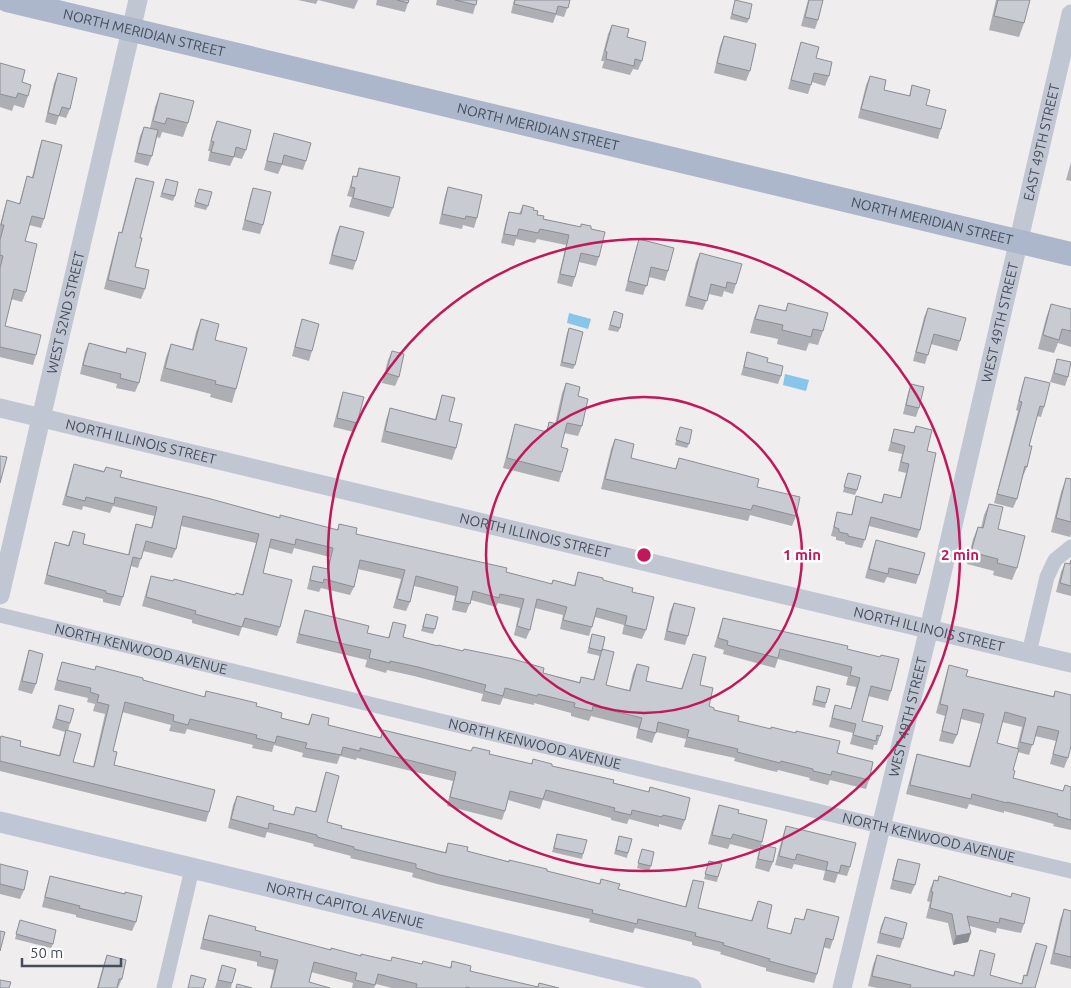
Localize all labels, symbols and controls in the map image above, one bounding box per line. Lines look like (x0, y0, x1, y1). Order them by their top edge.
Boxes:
street label: NORTH MERIDIAN STREET (62, 6, 227, 60)
street label: EAST 49TH STREET (1020, 82, 1063, 202)
street label: NORTH MERIDIAN STREET (456, 100, 621, 154)
street label: NORTH MERIDIAN STREET (849, 194, 1015, 248)
street label: WEST 52ND STREET (44, 249, 88, 375)
street label: WEST 49TH STREET (978, 260, 1021, 384)
street label: NORTH ILLINOIS STREET (64, 416, 218, 467)
street label: NORTH ILLINOIS STREET (458, 510, 612, 561)
centre of rings (635, 546, 653, 564)
text: 1 min (783, 546, 821, 563)
text: 2 min (941, 546, 979, 563)
street label: NORTH ILLINOIS STREET (852, 604, 1006, 655)
street label: NORTH KENWOOD AVENUE (53, 620, 229, 677)
street label: WEST 49TH STREET (885, 655, 930, 779)
street label: NORTH KENWOOD AVENUE (447, 715, 623, 772)
street label: NORTH KENWOOD AVENUE (841, 809, 1017, 866)
street label: NORTH CAPITOL AVENUE (265, 878, 426, 932)
scale bar (22, 936, 121, 968)
text: 50 m (30, 944, 63, 961)

